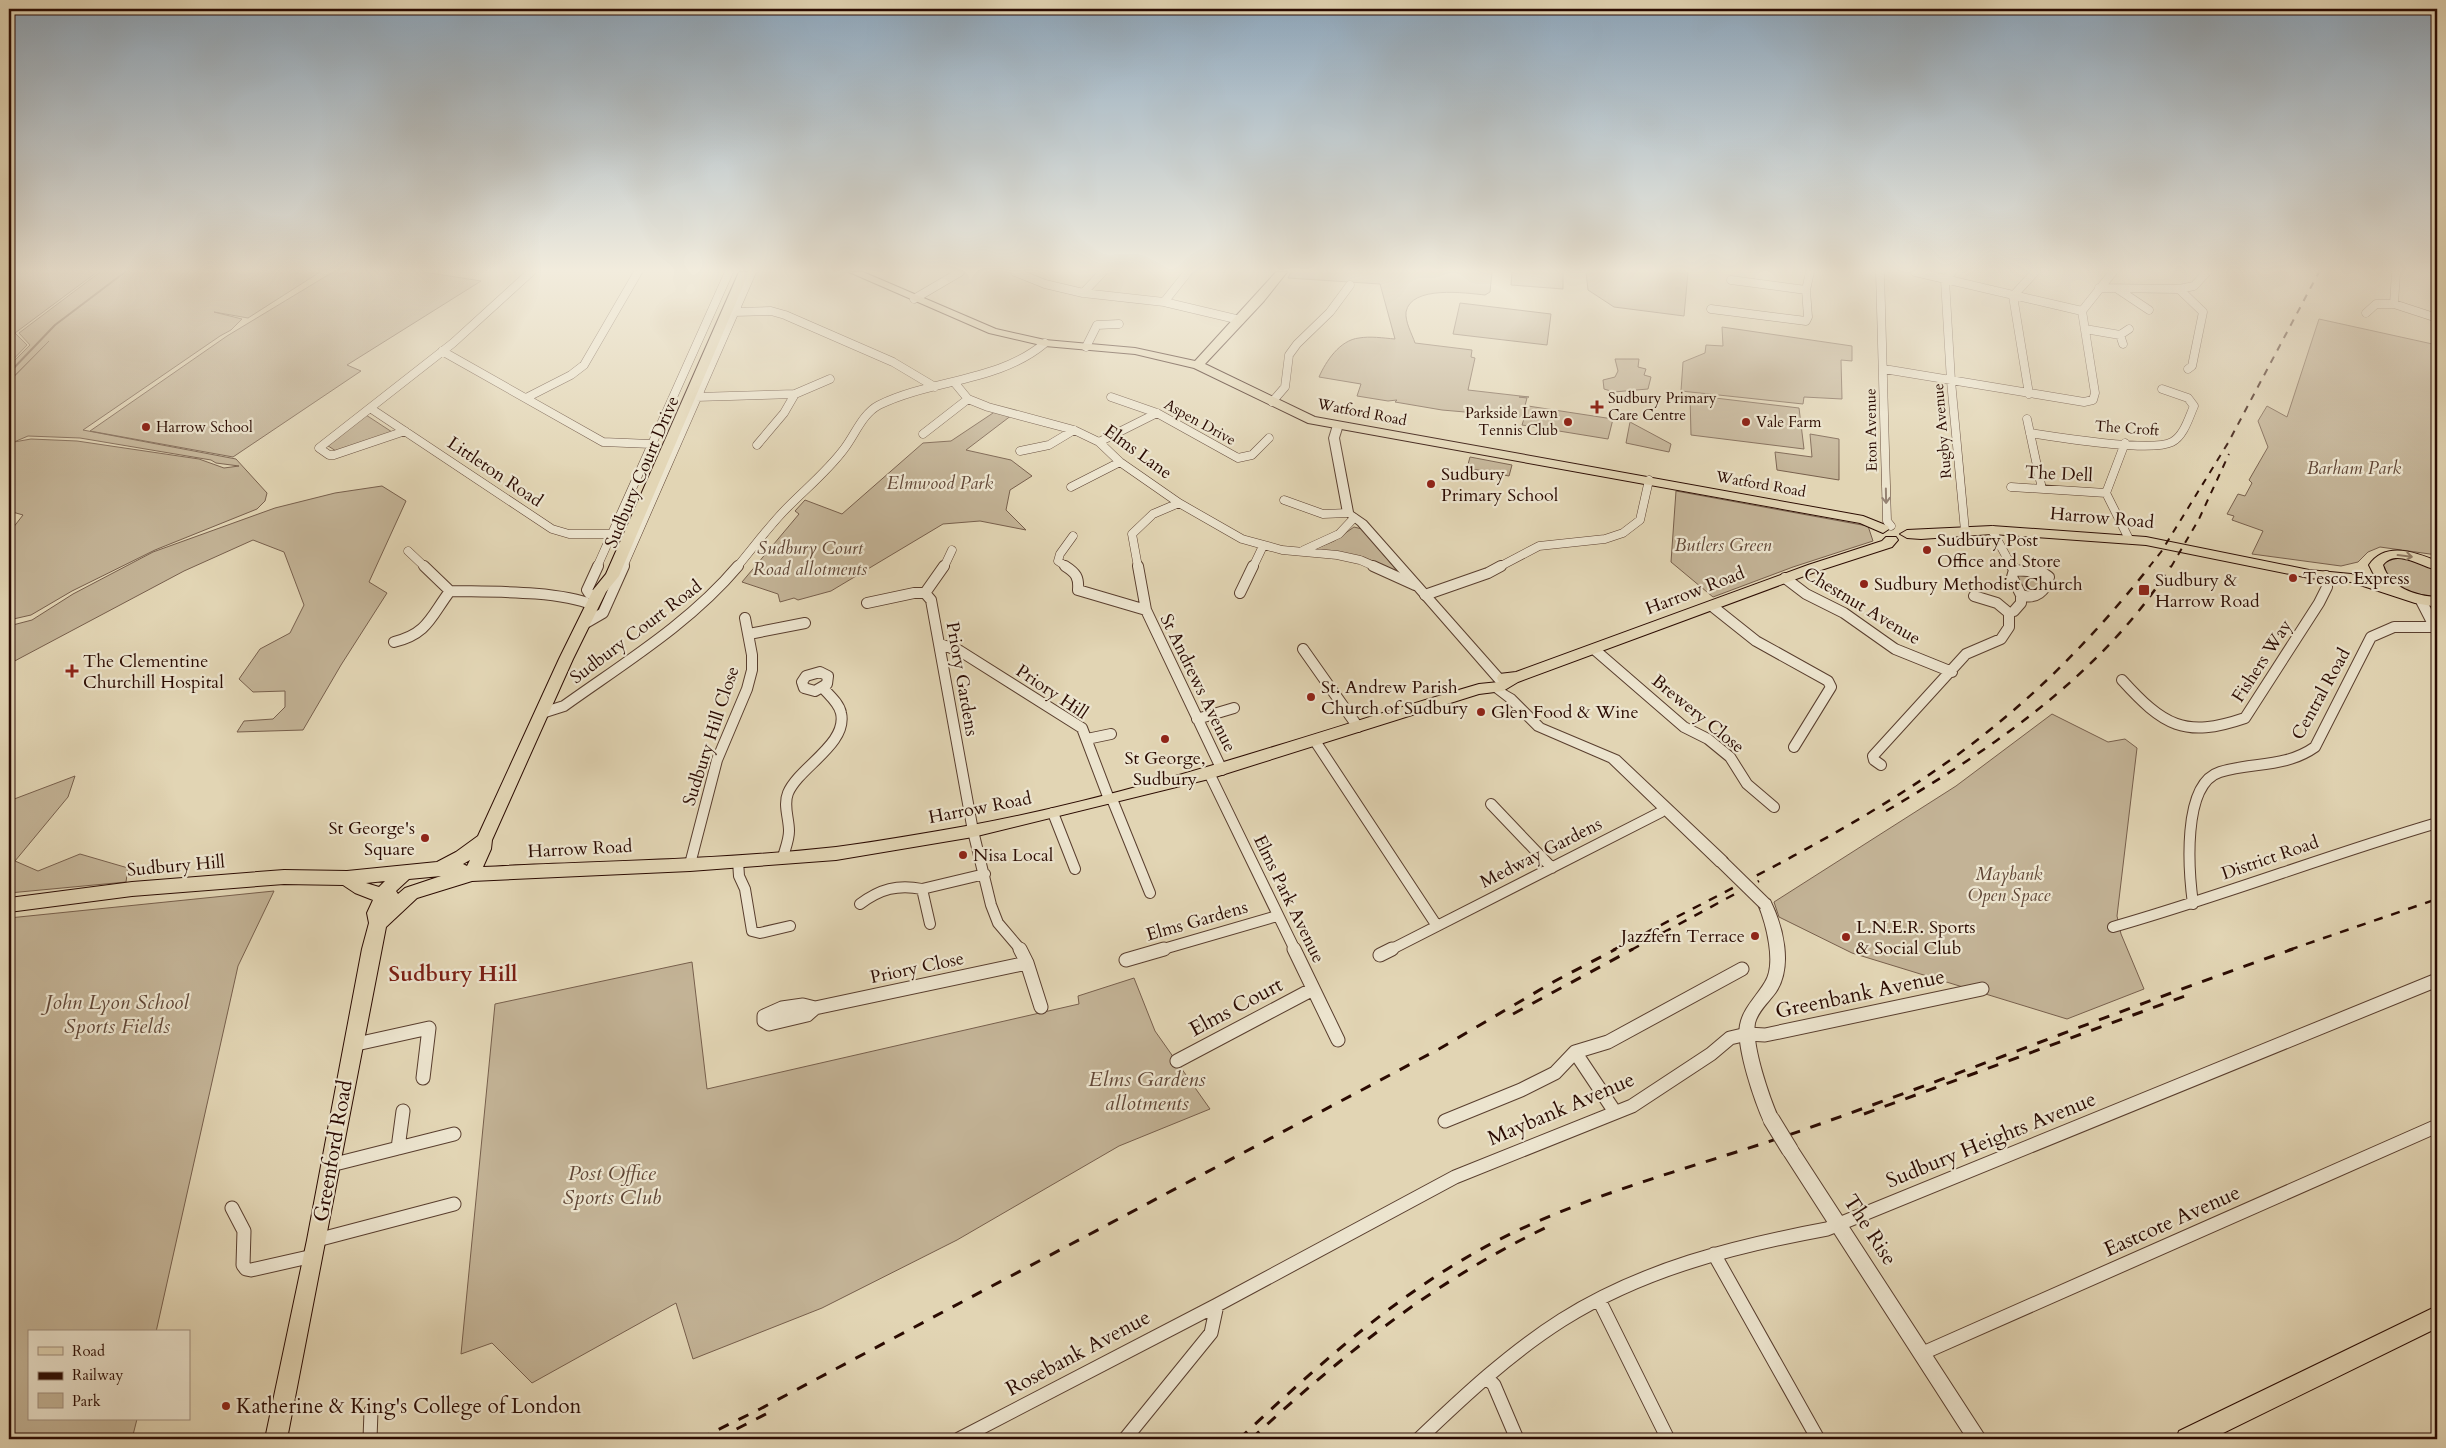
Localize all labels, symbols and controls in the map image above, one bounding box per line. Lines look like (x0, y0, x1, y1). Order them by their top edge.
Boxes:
street label: Rugby Avenue (1928, 382, 1956, 480)
place label: Sudbury Primary Care Centre (1608, 388, 1717, 425)
street label: Eton Avenue (1860, 388, 1882, 472)
street label: Sudbury Court Drive (599, 392, 685, 552)
street label: Watford Road (1314, 393, 1409, 430)
street label: Aspen Drive (1160, 394, 1240, 450)
marker: Sudbury Primary Care Centre (1590, 400, 1604, 414)
place label: Parkside Lawn Tennis Club (1465, 403, 1558, 440)
place label: Vale Farm (1756, 412, 1822, 432)
marker: Parkside Lawn Tennis Club (1562, 416, 1574, 428)
marker: Vale Farm (1740, 416, 1752, 428)
street label: The Croft (2094, 416, 2160, 440)
place label: Harrow School (156, 417, 253, 437)
street label: Elms Lane (1099, 419, 1177, 485)
marker: Harrow School (140, 421, 152, 433)
street label: Littleton Road (442, 431, 548, 513)
park label: Barham Park (2307, 456, 2401, 481)
street label: The Dell (2024, 460, 2094, 488)
place label: Sudbury Primary School (1441, 462, 1559, 508)
street label: Watford Road (1714, 466, 1808, 502)
park label: Elmwood Park (887, 471, 993, 496)
marker: Sudbury Primary School (1425, 478, 1437, 490)
one-way arrow (1881, 488, 1891, 504)
street label: Harrow Road (2049, 501, 2156, 535)
place label: Sudbury Post Office and Store (1937, 528, 2061, 574)
park label: Butlers Green (1674, 533, 1772, 558)
park label: Sudbury Court Road allotments (753, 536, 867, 582)
marker: Sudbury Post Office and Store (1921, 544, 1933, 556)
one-way arrow (2397, 551, 2413, 561)
street label: Harrow Road (1642, 560, 1749, 621)
street label: Chestnut Avenue (1799, 561, 1925, 651)
place label: Tesco Express (2303, 566, 2410, 591)
place label: Sudbury & Harrow Road (2155, 568, 2260, 614)
place label: Sudbury Methodist Church (1874, 572, 2083, 597)
marker: Tesco Express (2287, 572, 2299, 584)
street label: Sudbury Court Road (565, 574, 707, 690)
marker: Sudbury Methodist Church (1858, 578, 1870, 590)
marker: Sudbury & Harrow Road (2137, 583, 2151, 597)
street label: St Andrews Avenue (1154, 610, 1242, 756)
street label: Fishers Way (2226, 614, 2298, 707)
street label: Priory Gardens (940, 620, 984, 738)
street label: Central Road (2286, 643, 2357, 744)
place label: The Clementine Churchill Hospital (83, 649, 224, 695)
street label: Priory Hill (1011, 659, 1093, 726)
street label: Sudbury Hill Close (677, 663, 745, 809)
marker: The Clementine Churchill Hospital (65, 664, 79, 678)
street label: Brewery Close (1646, 669, 1750, 759)
place label: St. Andrew Parish Church of Sudbury (1321, 675, 1469, 721)
marker: St. Andrew Parish Church of Sudbury (1305, 691, 1317, 703)
place label: Glen Food & Wine (1491, 700, 1639, 725)
marker: Glen Food & Wine (1475, 706, 1487, 718)
marker: St George, Sudbury (1159, 733, 1171, 745)
place label: St George, Sudbury (1124, 746, 1206, 792)
street label: Harrow Road (926, 786, 1034, 830)
street label: Medway Gardens (1476, 811, 1606, 895)
place label: St George's Square (328, 816, 415, 862)
street label: District Road (2218, 830, 2322, 886)
street label: Elms Park Avenue (1247, 831, 1331, 967)
marker: St George's Square (419, 832, 431, 844)
street label: Harrow Road (527, 834, 633, 864)
place label: Nisa Local (973, 843, 1054, 868)
street label: Sudbury Hill (126, 849, 226, 883)
marker: Nisa Local (957, 849, 969, 861)
park label: Maybank Open Space (1968, 862, 2052, 908)
street label: Elms Gardens (1143, 895, 1251, 947)
place label: L.N.E.R. Sports & Social Club (1856, 915, 1976, 961)
place label: Jazzfern Terrace (1618, 924, 1745, 949)
marker: Jazzfern Terrace (1749, 930, 1761, 942)
marker: L.N.E.R. Sports & Social Club (1840, 931, 1852, 943)
street label: Priory Close (868, 946, 966, 990)
district label: Sudbury Hill (388, 959, 518, 989)
street label: Greenbank Avenue (1773, 962, 1947, 1026)
street label: Elms Court (1184, 970, 1288, 1044)
park label: John Lyon School Sports Fields (40, 988, 190, 1041)
park label: Elms Gardens allotments (1088, 1065, 1206, 1118)
street label: Maybank Avenue (1483, 1065, 1639, 1153)
street label: Greenford Road (306, 1078, 360, 1224)
street label: Sudbury Heights Avenue (1882, 1085, 2100, 1195)
park label: Post Office Sports Club (563, 1159, 661, 1212)
street label: Eastcote Avenue (2099, 1178, 2245, 1264)
street label: The Rise (1836, 1189, 1904, 1271)
street label: Rosebank Avenue (1001, 1303, 1155, 1403)
legend (28, 1330, 190, 1420)
text: Road (72, 1341, 105, 1361)
text: Railway (72, 1365, 123, 1385)
text: Park (72, 1391, 101, 1411)
place label: Katherine & King's College of London (236, 1392, 581, 1421)
marker: Katherine & King's College of London (220, 1400, 232, 1412)

